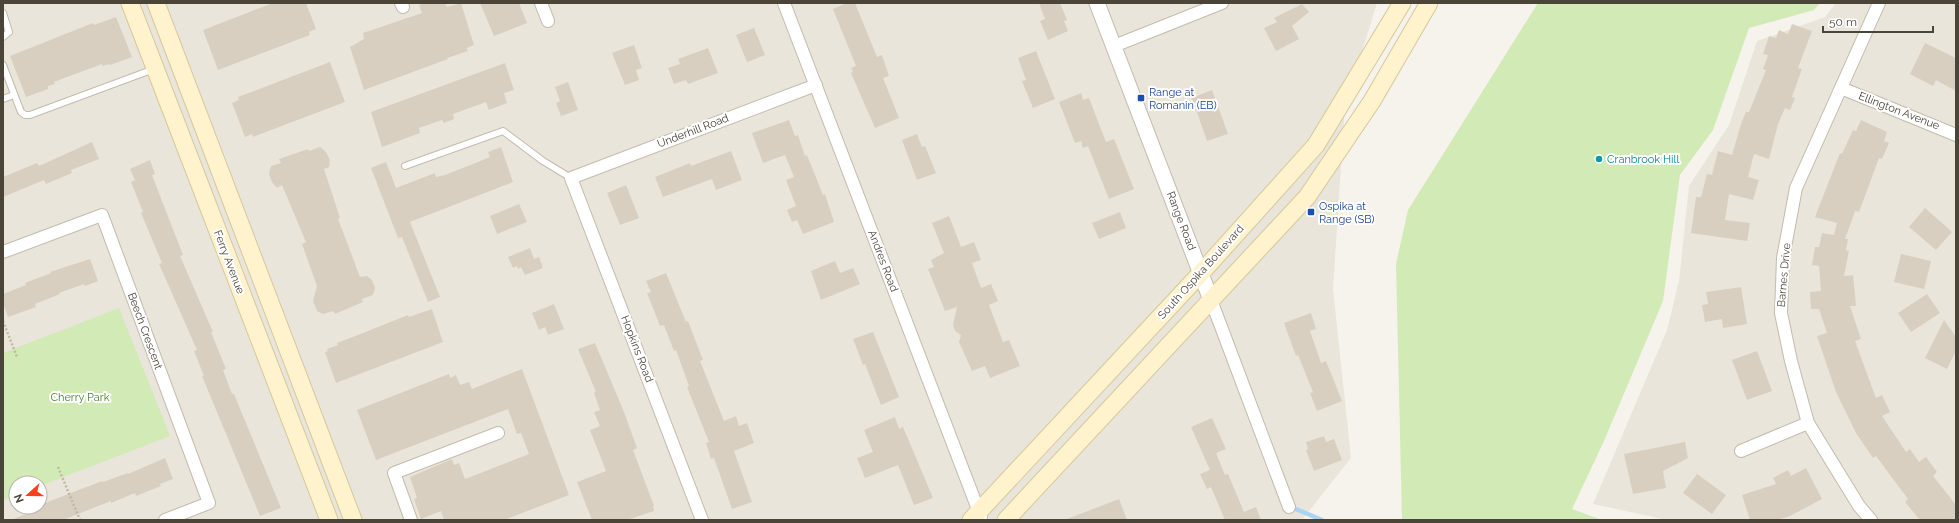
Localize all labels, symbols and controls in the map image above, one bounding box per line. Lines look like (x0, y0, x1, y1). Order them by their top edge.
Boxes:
scale bar (1823, 8, 1933, 34)
text: 50 m (1829, 15, 1857, 29)
place label: Range at Romanin (EB) (1149, 86, 1217, 112)
street label: Ellington Avenue (1857, 90, 1942, 133)
marker: Range at Romanin (EB) (1136, 93, 1146, 103)
street label: Underhill Road (655, 111, 731, 151)
place label: Cranbrook Hill (1607, 153, 1680, 166)
marker: Cranbrook Hill (1594, 154, 1604, 164)
street label: Range Road (1164, 190, 1198, 252)
place label: Ospika at Range (SB) (1319, 200, 1375, 226)
marker: Ospika at Range (SB) (1306, 207, 1316, 217)
street label: South Ospika Boulevard (1155, 222, 1247, 322)
street label: Ferry Avenue (211, 228, 247, 296)
street label: Andres Road (865, 228, 901, 294)
street label: Barnes Drive (1775, 242, 1793, 308)
street label: Beech Crescent (125, 291, 165, 372)
street label: Hopkins Road (618, 314, 656, 384)
park label: Cherry Park (50, 391, 110, 404)
north arrow (8, 475, 48, 515)
text: N (12, 492, 27, 505)

